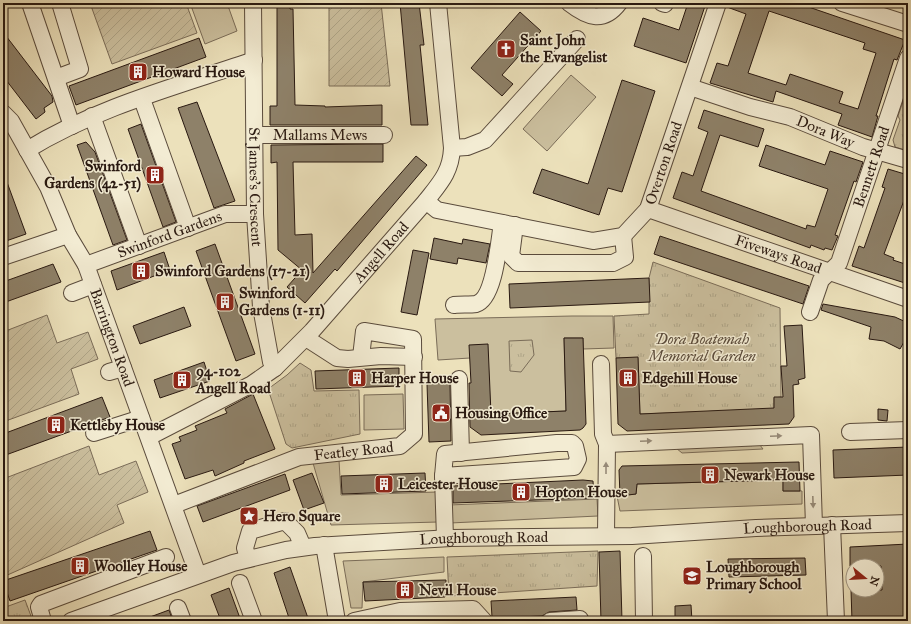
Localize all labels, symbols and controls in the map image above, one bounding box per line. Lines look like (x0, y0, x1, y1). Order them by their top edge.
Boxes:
place label: Saint John the Evangelist (519, 31, 608, 67)
church icon: Saint John the Evangelist (495, 38, 517, 60)
building icon: Howard House (127, 61, 149, 83)
place label: Howard House (152, 63, 246, 81)
street label: Dora Way (794, 112, 858, 152)
street label: Overton Road (641, 119, 686, 207)
street label: Bennett Road (849, 124, 894, 210)
street label: Mallams Mews (273, 126, 367, 144)
street label: St James's Crescent (244, 127, 266, 248)
place label: Swinford Gardens (42-51) (44, 157, 141, 193)
building icon: Swinford Gardens (42-51) (144, 164, 166, 186)
street label: Swinford Gardens (115, 207, 224, 262)
street label: Angell Road (349, 218, 413, 287)
street label: Fiveways Road (733, 231, 825, 278)
building icon: Swinford Gardens (17-21) (130, 260, 152, 282)
place label: Swinford Gardens (17-21) (155, 262, 310, 281)
place label: Swinford Gardens (1-11) (239, 284, 325, 320)
street label: Barrington Road (86, 286, 138, 389)
building icon: Swinford Gardens (1-11) (214, 291, 236, 313)
park label: Dora Boatemah Memorial Garden (646, 330, 756, 365)
place label: 94-102 Angell Road (195, 362, 271, 398)
building icon: Harper House (346, 367, 368, 389)
building icon: Edgehill House (617, 367, 639, 389)
building icon: 94-102 Angell Road (171, 369, 193, 391)
place label: Harper House (371, 369, 459, 388)
place label: Edgehill House (642, 369, 738, 388)
public building icon: Housing Office (430, 402, 452, 424)
place label: Housing Office (455, 404, 548, 423)
building icon: Kettleby House (45, 414, 67, 436)
place label: Kettleby House (70, 416, 166, 435)
one-way arrow (770, 433, 782, 440)
street label: Featley Road (313, 438, 395, 464)
one-way arrow (640, 438, 652, 445)
one-way arrow (603, 461, 609, 474)
building icon: Newark House (699, 464, 721, 486)
place label: Newark House (724, 466, 815, 484)
building icon: Leicester House (373, 473, 395, 495)
place label: Leicester House (398, 475, 499, 493)
building icon: Hopton House (510, 481, 532, 503)
place label: Hopton House (535, 483, 628, 502)
one-way arrow (810, 496, 816, 509)
place icon: Hero Square (238, 505, 260, 527)
place label: Hero Square (263, 507, 341, 526)
street label: Loughborough Road (743, 515, 873, 538)
street label: Loughborough Road (419, 528, 549, 549)
building icon: Woolley House (69, 555, 91, 577)
place label: Woolley House (94, 557, 188, 576)
place label: Loughborough Primary School (706, 558, 803, 594)
north arrow (845, 558, 885, 598)
school or university icon: Loughborough Primary School (681, 565, 703, 587)
text: N (866, 574, 882, 588)
building icon: Nevil House (394, 579, 416, 601)
place label: Nevil House (419, 581, 497, 599)

